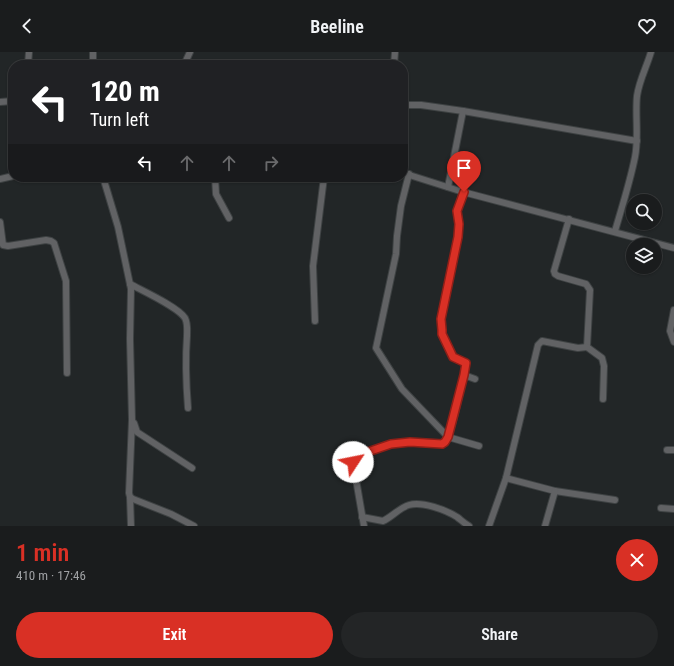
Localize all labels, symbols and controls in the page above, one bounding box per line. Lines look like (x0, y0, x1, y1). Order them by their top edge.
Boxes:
icon: back (16, 15, 38, 37)
icon: heart (636, 15, 658, 37)
text: Beeline (310, 16, 364, 37)
text: 120 m (90, 75, 160, 108)
icon: left (24, 76, 76, 128)
text: Turn left (90, 109, 149, 130)
pin (447, 151, 481, 192)
icon: left (134, 152, 156, 174)
icon: ahead (176, 152, 198, 174)
icon: ahead (218, 152, 240, 174)
icon: right (260, 152, 282, 174)
icon: arrive (453, 157, 475, 179)
map controls (626, 194, 662, 274)
button: search (626, 194, 662, 230)
button: layers (626, 238, 662, 274)
position arrow (332, 441, 374, 483)
text: 1 min (16, 539, 69, 567)
button: close (616, 539, 658, 581)
text: 410 m · 17:46 (16, 568, 86, 583)
button: Exit (16, 612, 333, 658)
button: Share (341, 612, 658, 658)

